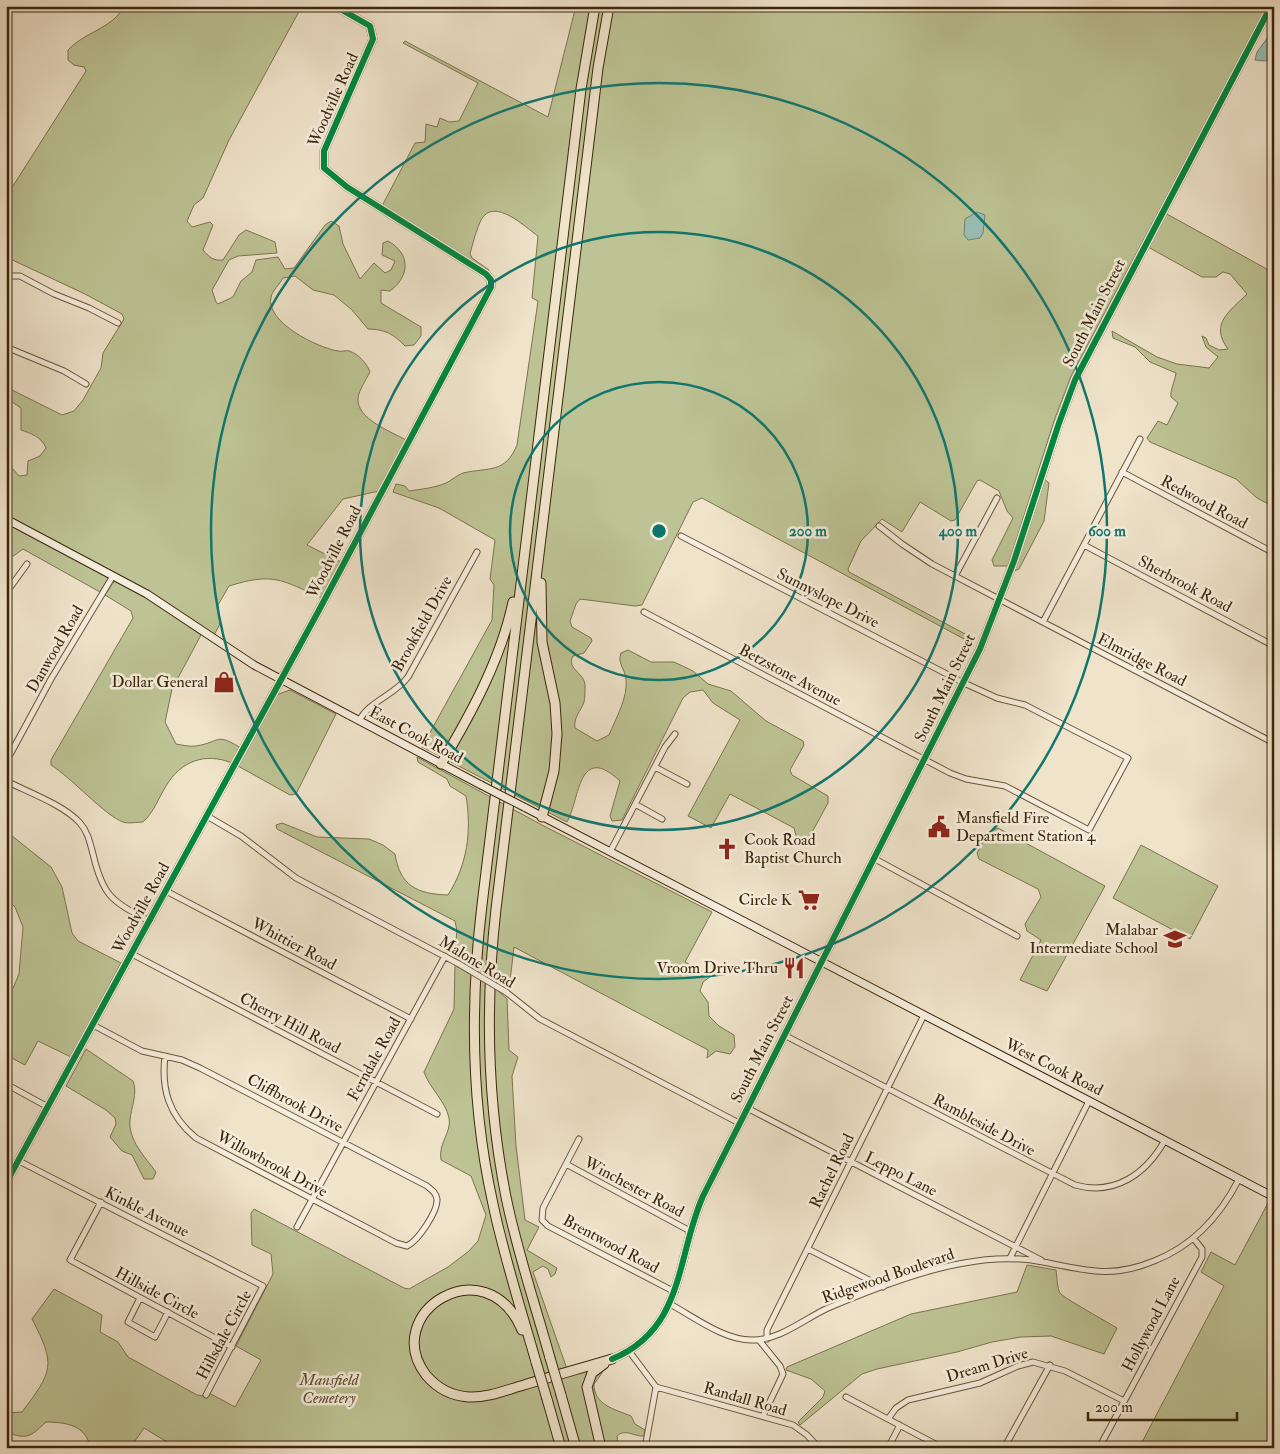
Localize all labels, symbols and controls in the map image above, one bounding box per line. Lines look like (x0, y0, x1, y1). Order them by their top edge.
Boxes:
street label: Woodville Road (303, 50, 363, 151)
street label: South Main Street (1058, 256, 1130, 370)
street label: Redwood Road (1157, 471, 1251, 533)
street label: Woodville Road (302, 502, 366, 602)
centre of rings (650, 522, 668, 540)
text: 200 m (789, 522, 827, 541)
text: 400 m (938, 522, 977, 541)
text: 600 m (1088, 522, 1126, 541)
street label: Sherbrook Road (1135, 551, 1235, 617)
street label: Sunnyslope Drive (773, 564, 883, 633)
street label: Brookfield Drive (387, 572, 457, 676)
street label: Danwood Road (22, 602, 88, 696)
street label: Elmridge Road (1094, 629, 1190, 691)
street label: South Main Street (910, 631, 980, 745)
street label: Betzstone Avenue (735, 640, 845, 711)
shop icon: Dollar General (211, 669, 237, 695)
place label: Dollar General (112, 672, 208, 692)
street label: East Cook Road (366, 702, 467, 768)
place label: Mansfield Fire Department Station 4 (956, 808, 1097, 847)
public building icon: Mansfield Fire Department Station 4 (926, 814, 952, 840)
place label: Cook Road Baptist Church (744, 830, 842, 869)
church icon: Cook Road Baptist Church (714, 836, 740, 862)
street label: Woodville Road (107, 859, 174, 958)
supermarket icon: Circle K (796, 887, 822, 913)
place label: Circle K (739, 890, 793, 910)
street label: Whittier Road (247, 913, 340, 975)
place label: Malabar Intermediate School (1029, 920, 1158, 958)
school or university icon: Malabar Intermediate School (1162, 926, 1188, 952)
street label: Malone Road (435, 931, 519, 993)
restaurant icon: Vroom Drive Thru (781, 955, 807, 981)
place label: Vroom Drive Thru (656, 958, 778, 978)
street label: Cherry Hill Road (236, 988, 344, 1058)
street label: South Main Street (726, 992, 798, 1106)
street label: Ferndale Road (343, 1014, 405, 1104)
street label: West Cook Road (1001, 1033, 1106, 1100)
street label: Cliffbrook Drive (244, 1069, 347, 1137)
street label: Rambleside Drive (929, 1090, 1039, 1161)
street label: Willowbrook Drive (212, 1126, 331, 1202)
street label: Rachel Road (805, 1130, 859, 1212)
street label: Leppo Lane (861, 1147, 941, 1202)
street label: Winchester Road (580, 1152, 688, 1222)
street label: Kinkle Avenue (102, 1182, 193, 1242)
street label: Brentwood Road (559, 1210, 663, 1278)
street label: Ridgewood Boulevard (819, 1244, 957, 1308)
street label: Hillside Circle (112, 1263, 203, 1324)
street label: Hollywood Lane (1117, 1273, 1185, 1375)
street label: Hillsdale Circle (192, 1287, 256, 1383)
street label: Dream Drive (944, 1343, 1031, 1387)
park label: Mansfield Cemetery (299, 1370, 360, 1408)
street label: Randall Road (701, 1378, 789, 1420)
scale bar (1088, 1389, 1236, 1421)
text: 200 m (1095, 1398, 1133, 1417)

